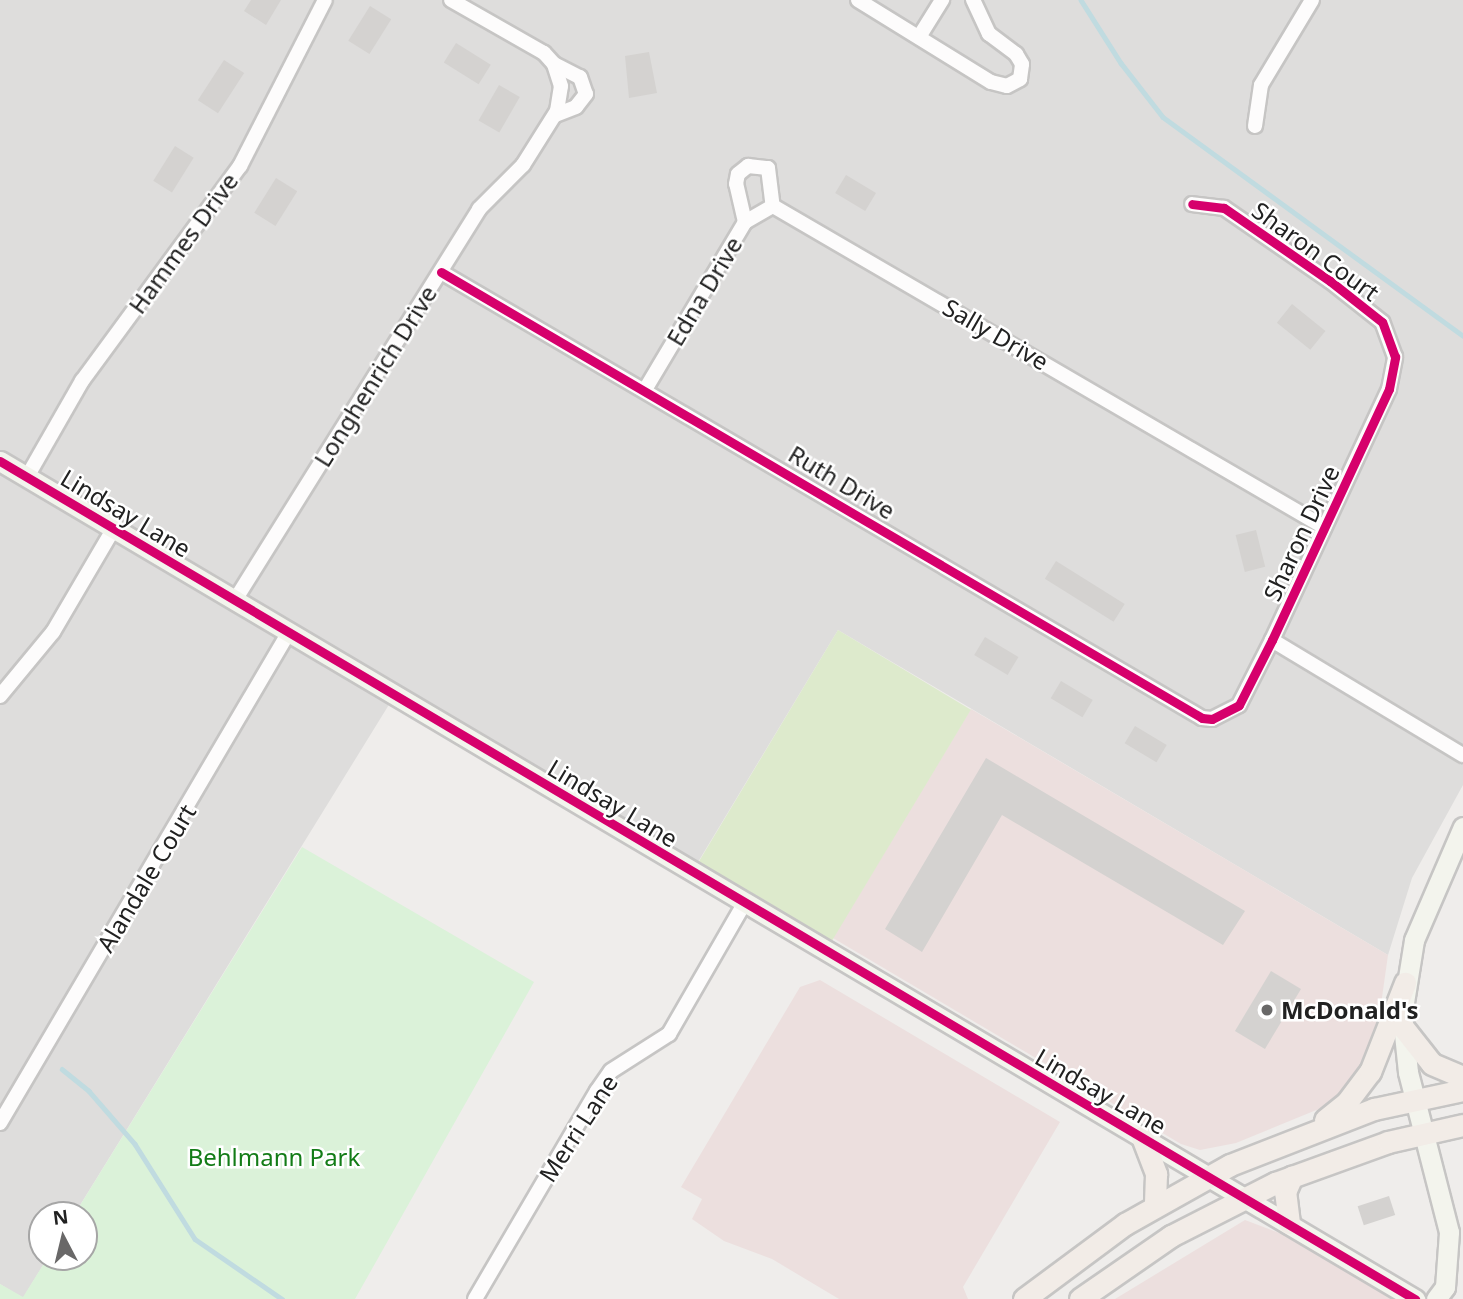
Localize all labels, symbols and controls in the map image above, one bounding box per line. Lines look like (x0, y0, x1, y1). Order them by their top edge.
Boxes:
street label: Hammes Drive (122, 167, 244, 319)
street label: Sharon Court (1247, 195, 1385, 307)
street label: Edna Drive (660, 231, 748, 351)
street label: Longhenrich Drive (308, 280, 442, 472)
street label: Sally Drive (938, 292, 1054, 376)
street label: Ruth Drive (784, 439, 900, 525)
street label: Sharon Drive (1257, 461, 1345, 605)
street label: Lindsay Lane (56, 463, 196, 563)
street label: Lindsay Lane (543, 753, 683, 853)
street label: Alandale Court (91, 799, 201, 957)
place label: McDonald's (1281, 996, 1419, 1024)
marker: McDonald's (1259, 1002, 1275, 1018)
street label: Lindsay Lane (1030, 1042, 1172, 1140)
street label: Merri Lane (533, 1069, 623, 1187)
park label: Behlmann Park (188, 1143, 360, 1171)
north arrow (28, 1201, 98, 1271)
text: N (51, 1203, 70, 1231)

